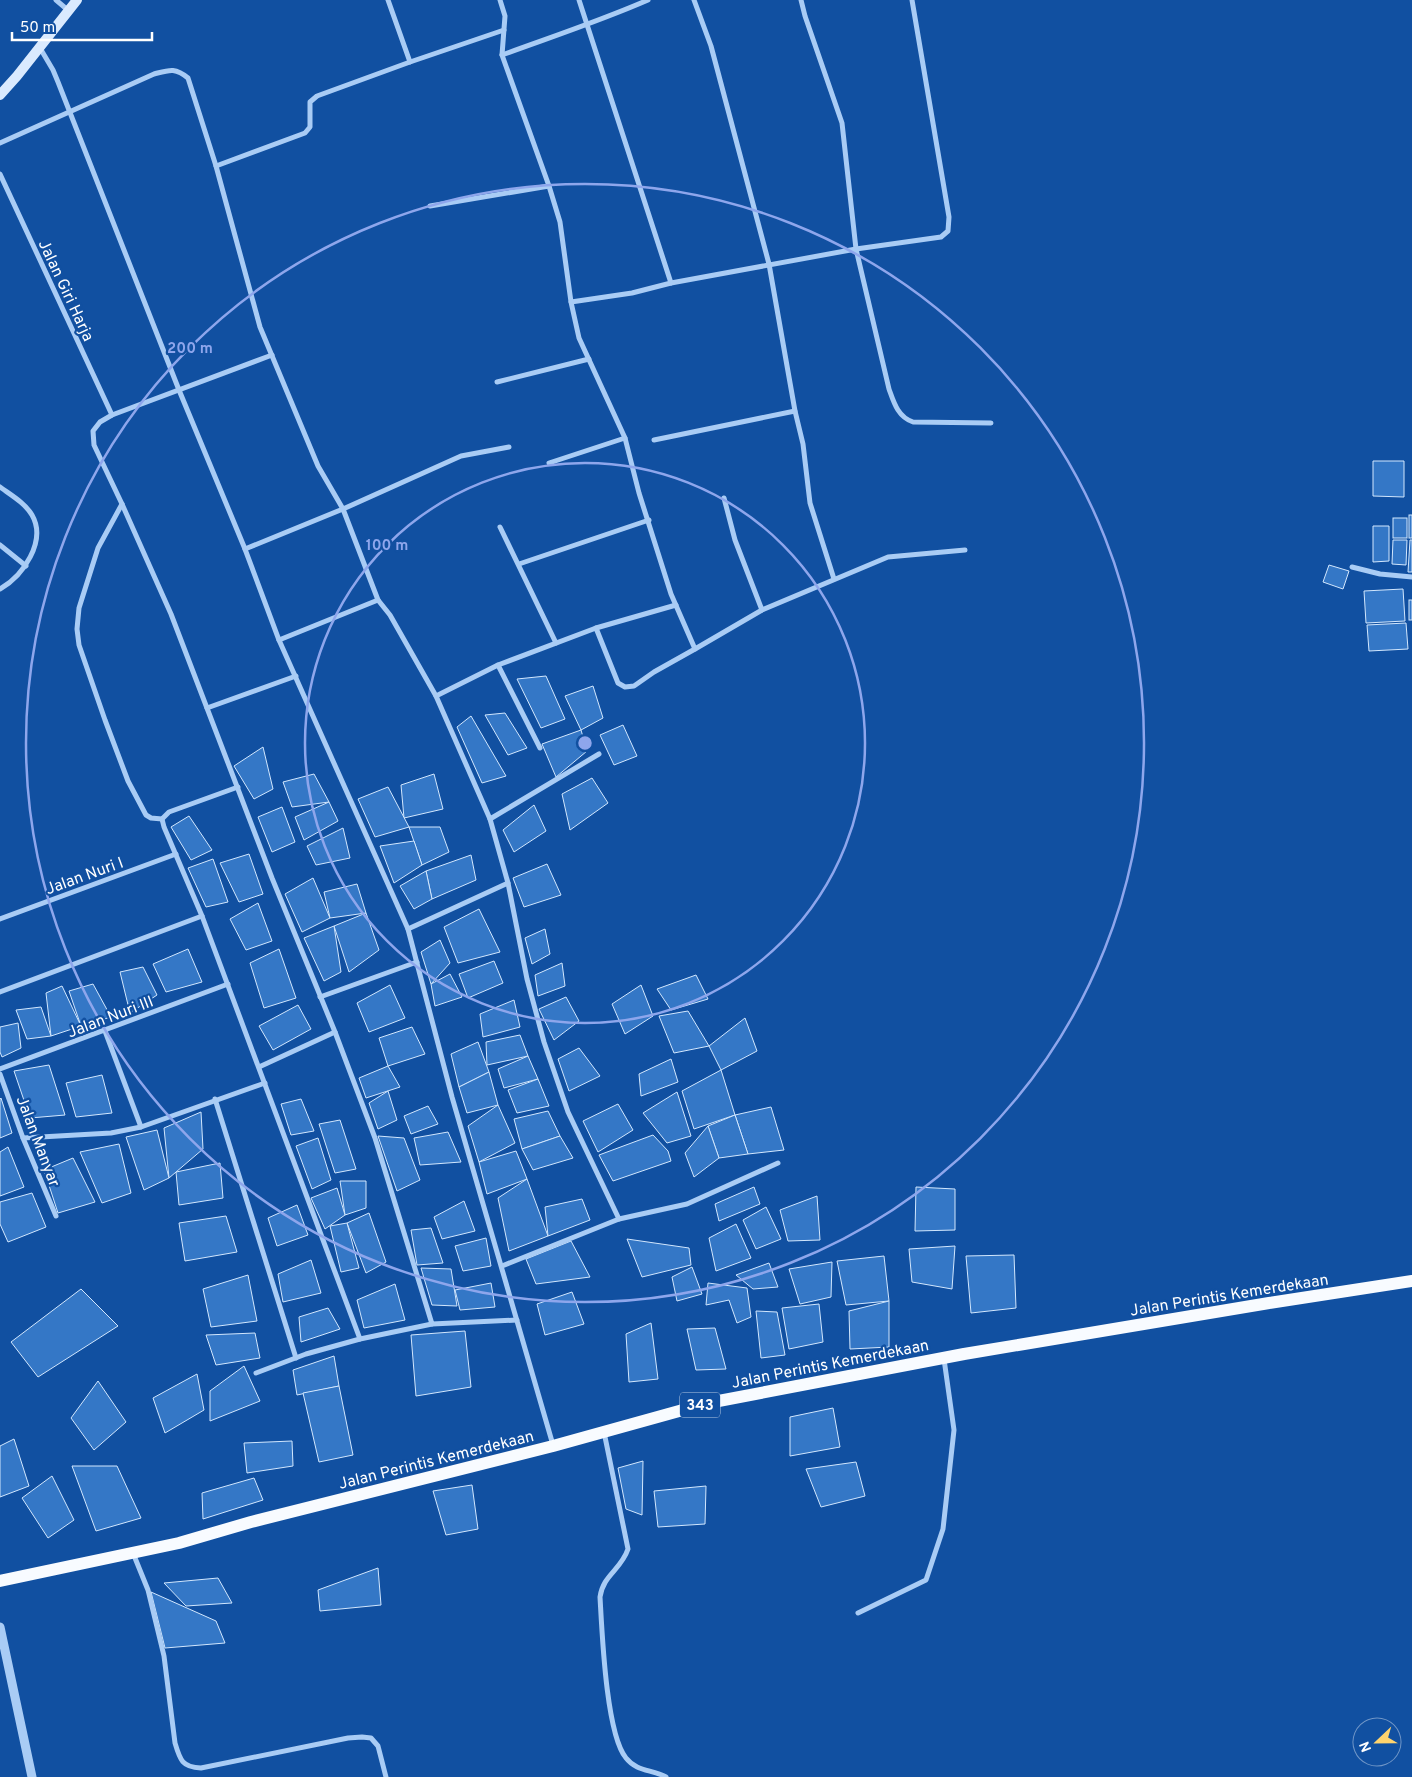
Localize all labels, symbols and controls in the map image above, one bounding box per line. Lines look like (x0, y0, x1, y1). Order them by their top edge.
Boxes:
scale bar (12, 10, 152, 42)
text: 50 m (20, 19, 55, 38)
street label: Jalan Giri Harja (33, 237, 97, 345)
text: 200 m (167, 340, 213, 359)
text: 100 m (366, 537, 408, 556)
centre of rings (576, 734, 594, 752)
street label: Jalan Nuri I (43, 854, 126, 900)
street label: Jalan Nuri III (65, 992, 157, 1043)
street label: Jalan Manyar (11, 1093, 64, 1190)
street label: Jalan Perintis Kemerdekaan (1129, 1270, 1330, 1322)
street label: Jalan Perintis Kemerdekaan (730, 1336, 931, 1394)
road number: 343 (680, 1392, 720, 1418)
street label: Jalan Perintis Kemerdekaan (337, 1427, 536, 1495)
north arrow (1352, 1717, 1402, 1767)
text: N (1357, 1738, 1376, 1754)

